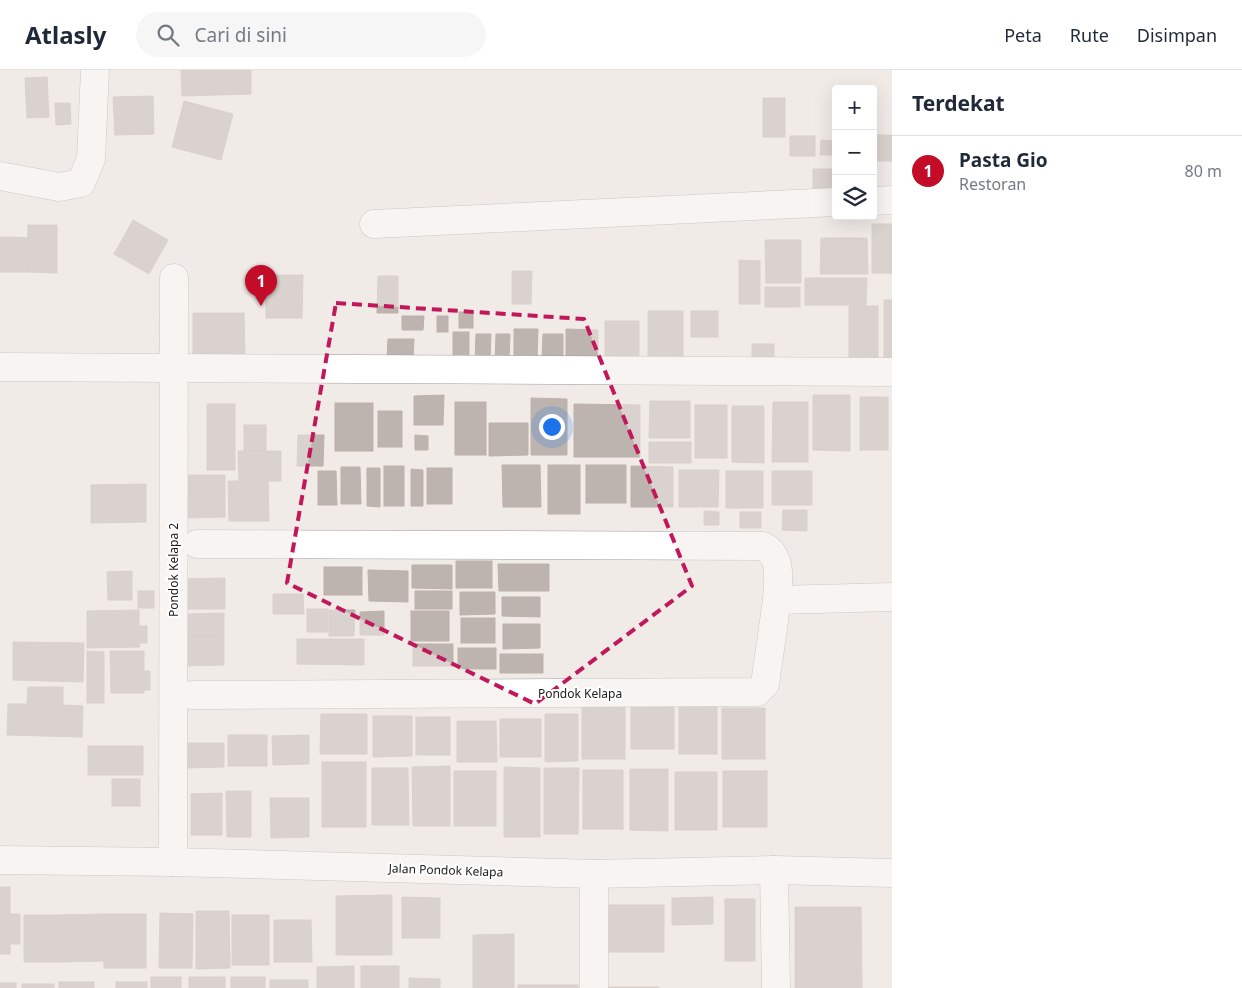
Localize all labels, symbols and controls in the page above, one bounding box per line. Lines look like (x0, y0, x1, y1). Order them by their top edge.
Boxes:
search box (136, 12, 486, 57)
text: Atlasly (25, 18, 106, 51)
icon: search (154, 21, 182, 49)
text: Cari di sini (194, 22, 287, 48)
text: Peta (1004, 23, 1042, 47)
text: Rute (1070, 23, 1109, 47)
text: Disimpan (1137, 23, 1217, 47)
map controls (832, 85, 877, 220)
button: + (832, 85, 877, 130)
text: Terdekat (912, 89, 1005, 117)
button: − (832, 130, 877, 175)
text: Pasta Gio (959, 147, 1048, 173)
text: 1 (923, 160, 933, 182)
text: 80 m (1185, 160, 1222, 182)
text: Restoran (959, 173, 1026, 195)
button: layers (832, 175, 877, 220)
pin: 1 (245, 265, 277, 306)
your location (539, 414, 565, 440)
street label: Pondok Kelapa 2 (165, 523, 182, 617)
street label: Pondok Kelapa (538, 685, 622, 702)
street label: Jalan Pondok Kelapa (387, 859, 504, 880)

